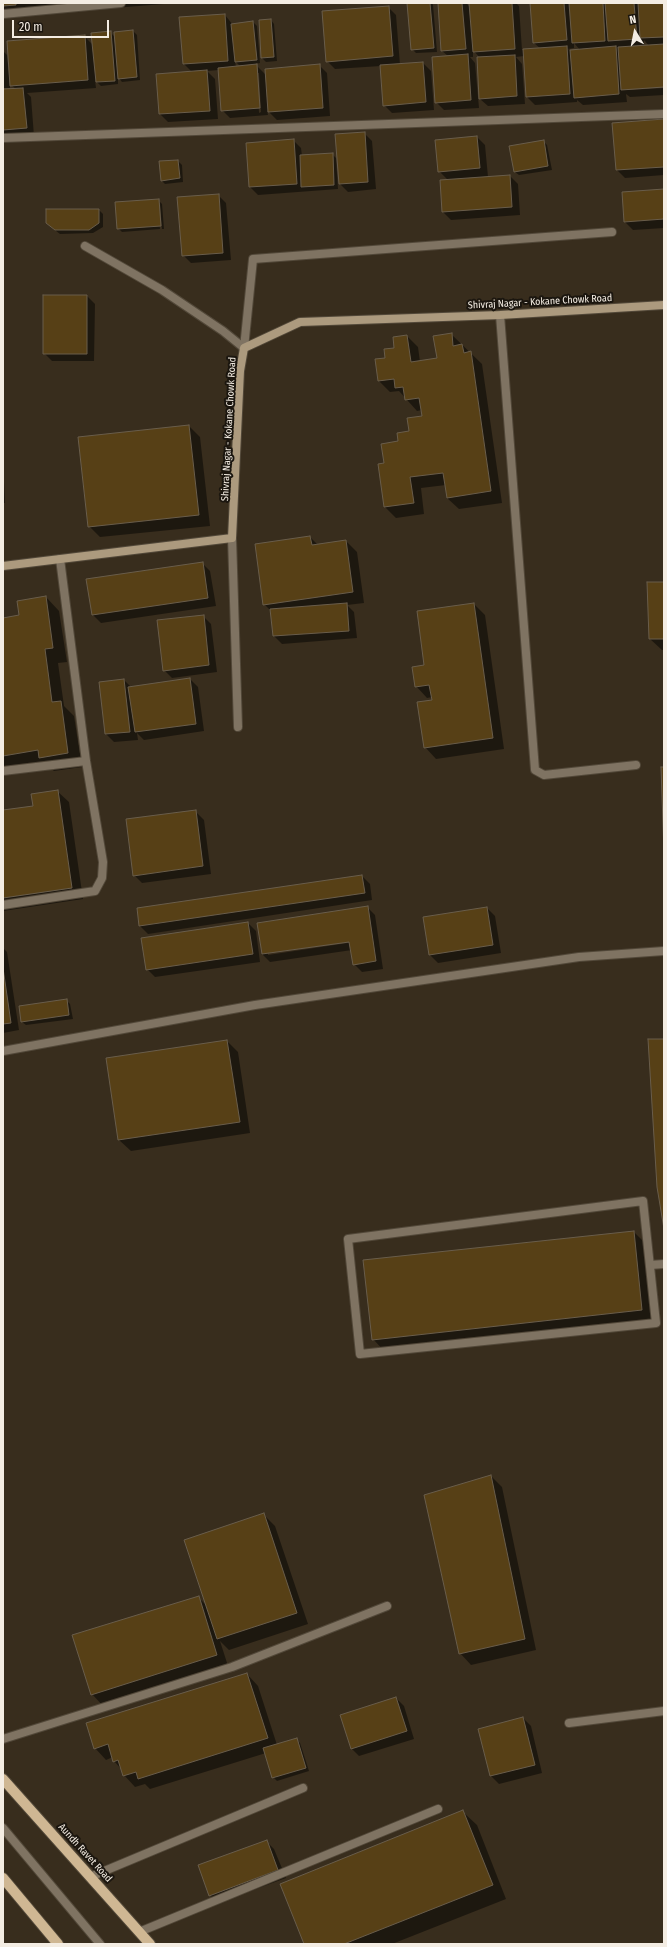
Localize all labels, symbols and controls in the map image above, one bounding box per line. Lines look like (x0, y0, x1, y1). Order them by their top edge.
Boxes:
scale bar (14, 12, 111, 38)
north arrow (615, 12, 655, 52)
text: N (628, 13, 637, 27)
text: 20 m (19, 20, 43, 34)
street label: Shivraj Nagar - Kokane Chowk Road (468, 292, 612, 312)
street label: Shivraj Nagar - Kokane Chowk Road (219, 357, 239, 501)
street label: Aundh Ravet Road (56, 1821, 114, 1885)

